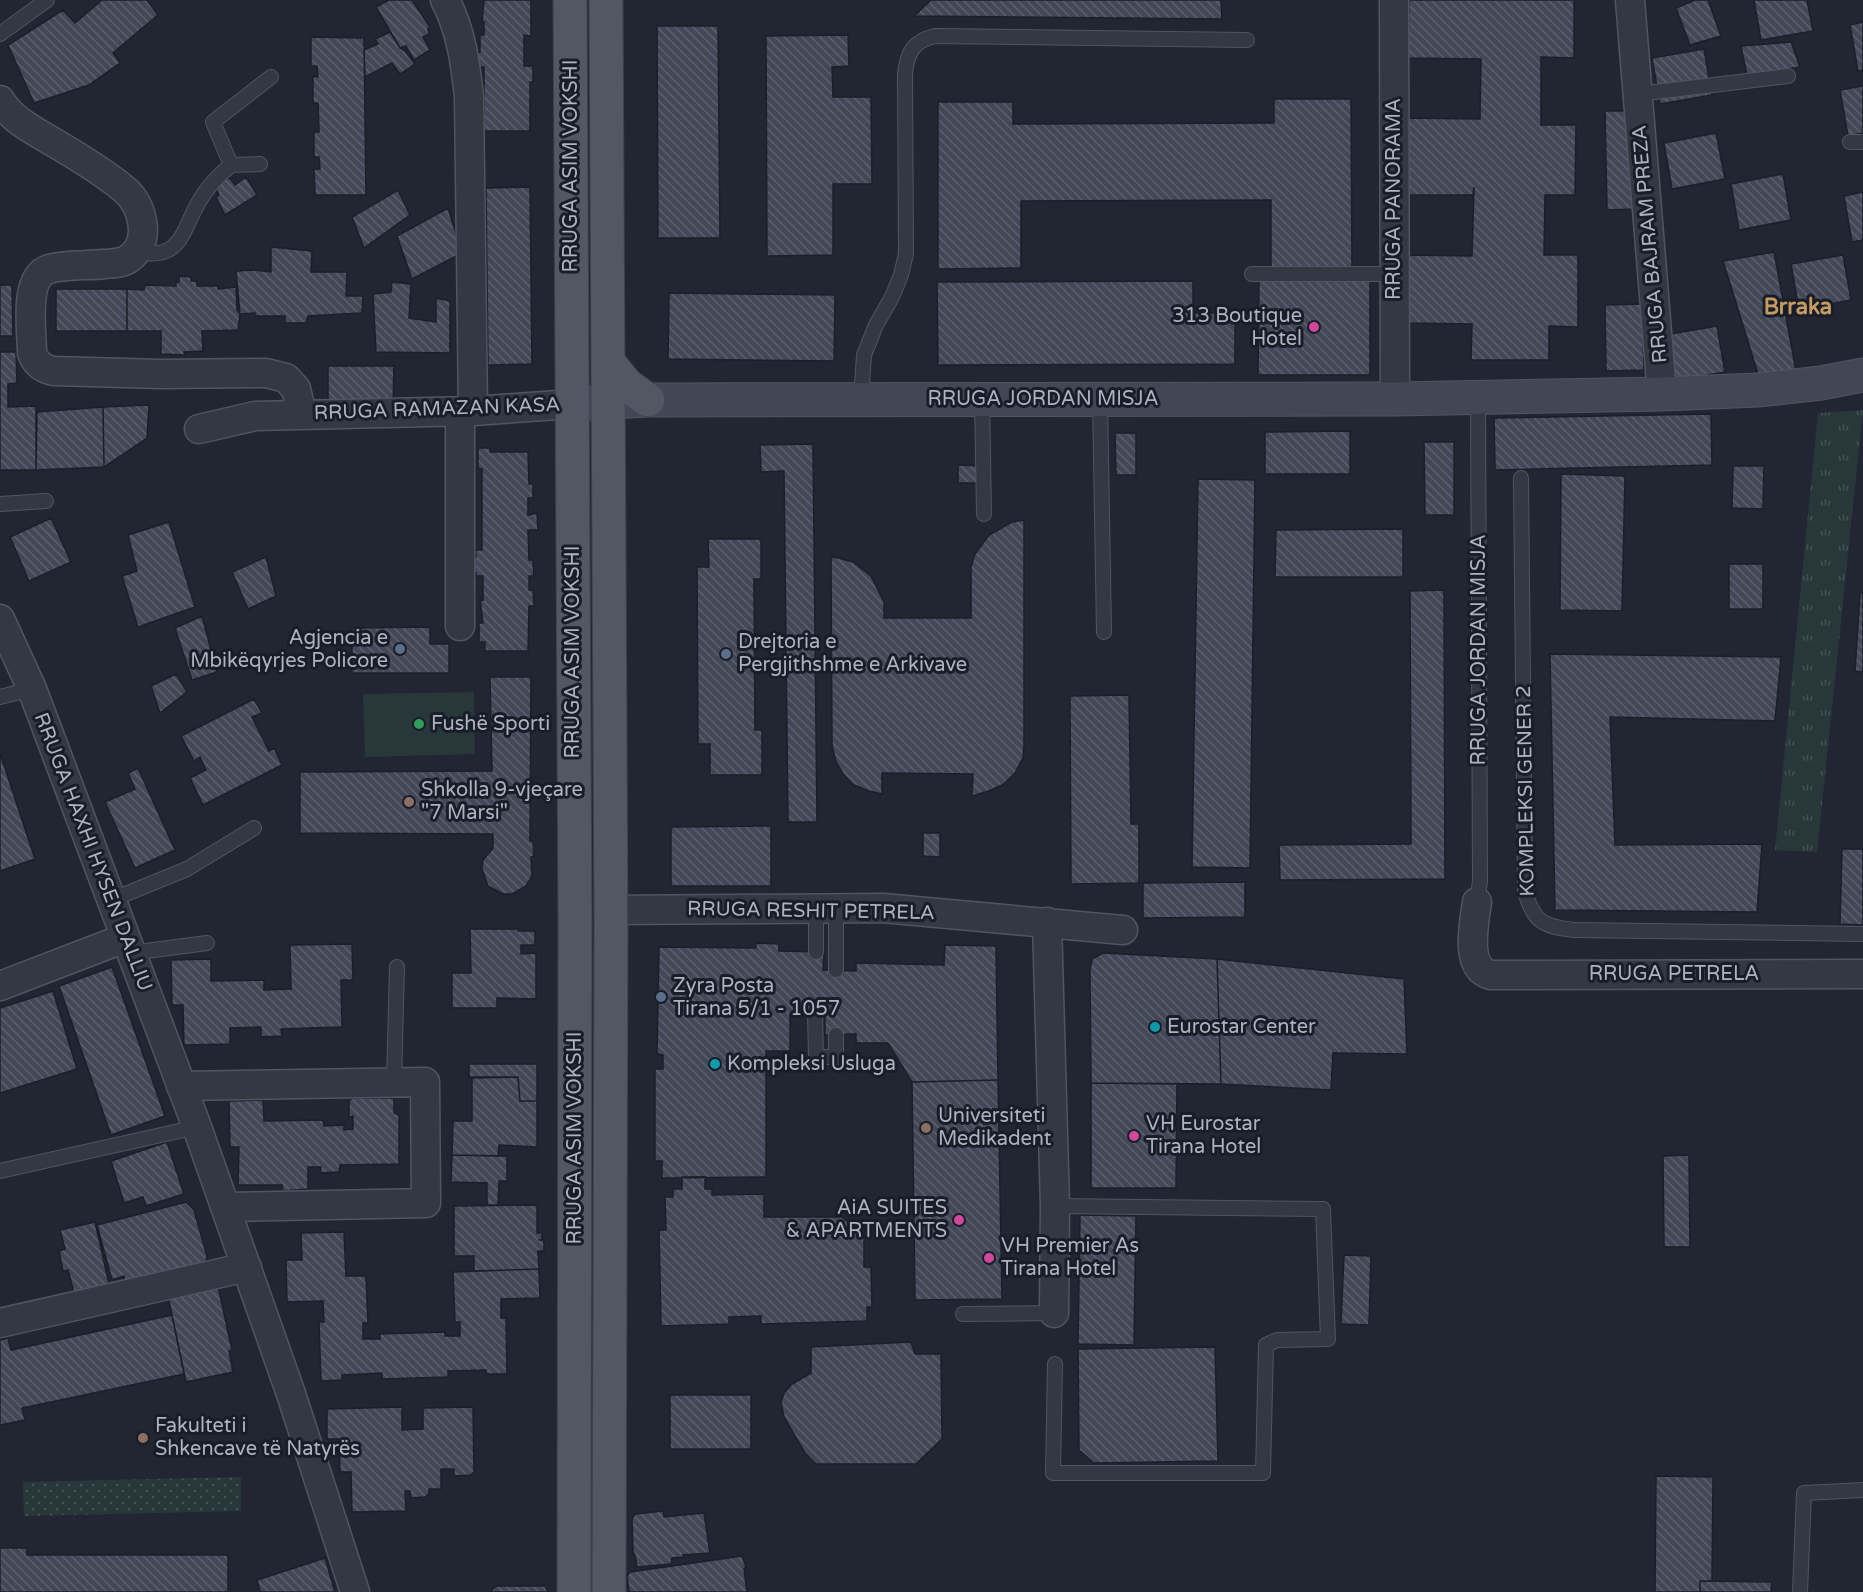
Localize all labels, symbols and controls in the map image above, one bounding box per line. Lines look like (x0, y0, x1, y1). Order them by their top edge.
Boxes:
street label: RRUGA ASIM VOKSHI (559, 60, 583, 272)
street label: RRUGA PANORAMA (1382, 98, 1406, 300)
street label: RRUGA BAJRAM PREZA (1628, 124, 1672, 364)
district label: Brraka (1764, 294, 1832, 320)
place label: 313 Boutique Hotel (1172, 304, 1302, 351)
marker: 313 Boutique Hotel (1307, 320, 1321, 334)
street label: RRUGA JORDAN MISJA (927, 387, 1159, 411)
street label: RRUGA RAMAZAN KASA (313, 393, 561, 425)
street label: RRUGA JORDAN MISJA (1467, 534, 1491, 766)
street label: RRUGA ASIM VOKSHI (561, 546, 585, 758)
place label: Agjencia e Mbikëqyrjes Policore (190, 626, 388, 673)
place label: Drejtoria e Pergjithshme e Arkivave (738, 630, 967, 677)
marker: Agjencia e Mbikëqyrjes Policore (393, 642, 407, 656)
marker: Drejtoria e Pergjithshme e Arkivave (719, 647, 733, 661)
street label: KOMPLEKSI GENER 2 (1512, 685, 1540, 897)
street label: RRUGA HAXHI HYSEN DALLIU (29, 709, 157, 995)
place label: Fushë Sporti (431, 712, 550, 736)
marker: Fushë Sporti (412, 717, 426, 731)
place label: Shkolla 9-vjeçare "7 Marsi" (421, 778, 583, 825)
marker: Shkolla 9-vjeçare "7 Marsi" (402, 795, 416, 809)
street label: RRUGA RESHIT PETRELA (687, 897, 935, 925)
street label: RRUGA PETRELA (1589, 962, 1759, 986)
place label: Zyra Posta Tirana 5/1 - 1057 (673, 974, 840, 1021)
marker: Zyra Posta Tirana 5/1 - 1057 (654, 990, 668, 1004)
place label: Eurostar Center (1167, 1015, 1316, 1039)
marker: Eurostar Center (1148, 1020, 1162, 1034)
street label: RRUGA ASIM VOKSHI (563, 1032, 587, 1244)
place label: Kompleksi Usluga (727, 1052, 896, 1076)
marker: Kompleksi Usluga (708, 1057, 722, 1071)
place label: Universiteti Medikadent (938, 1104, 1052, 1151)
place label: VH Eurostar Tirana Hotel (1146, 1112, 1261, 1159)
marker: Universiteti Medikadent (919, 1121, 933, 1135)
marker: VH Eurostar Tirana Hotel (1127, 1129, 1141, 1143)
place label: AiA SUITES & APARTMENTS (786, 1196, 947, 1243)
marker: AiA SUITES & APARTMENTS (952, 1213, 966, 1227)
place label: VH Premier As Tirana Hotel (1001, 1234, 1139, 1281)
marker: VH Premier As Tirana Hotel (982, 1251, 996, 1265)
place label: Fakulteti i Shkencave të Natyrës (155, 1414, 360, 1461)
marker: Fakulteti i Shkencave të Natyrës (136, 1431, 150, 1445)

